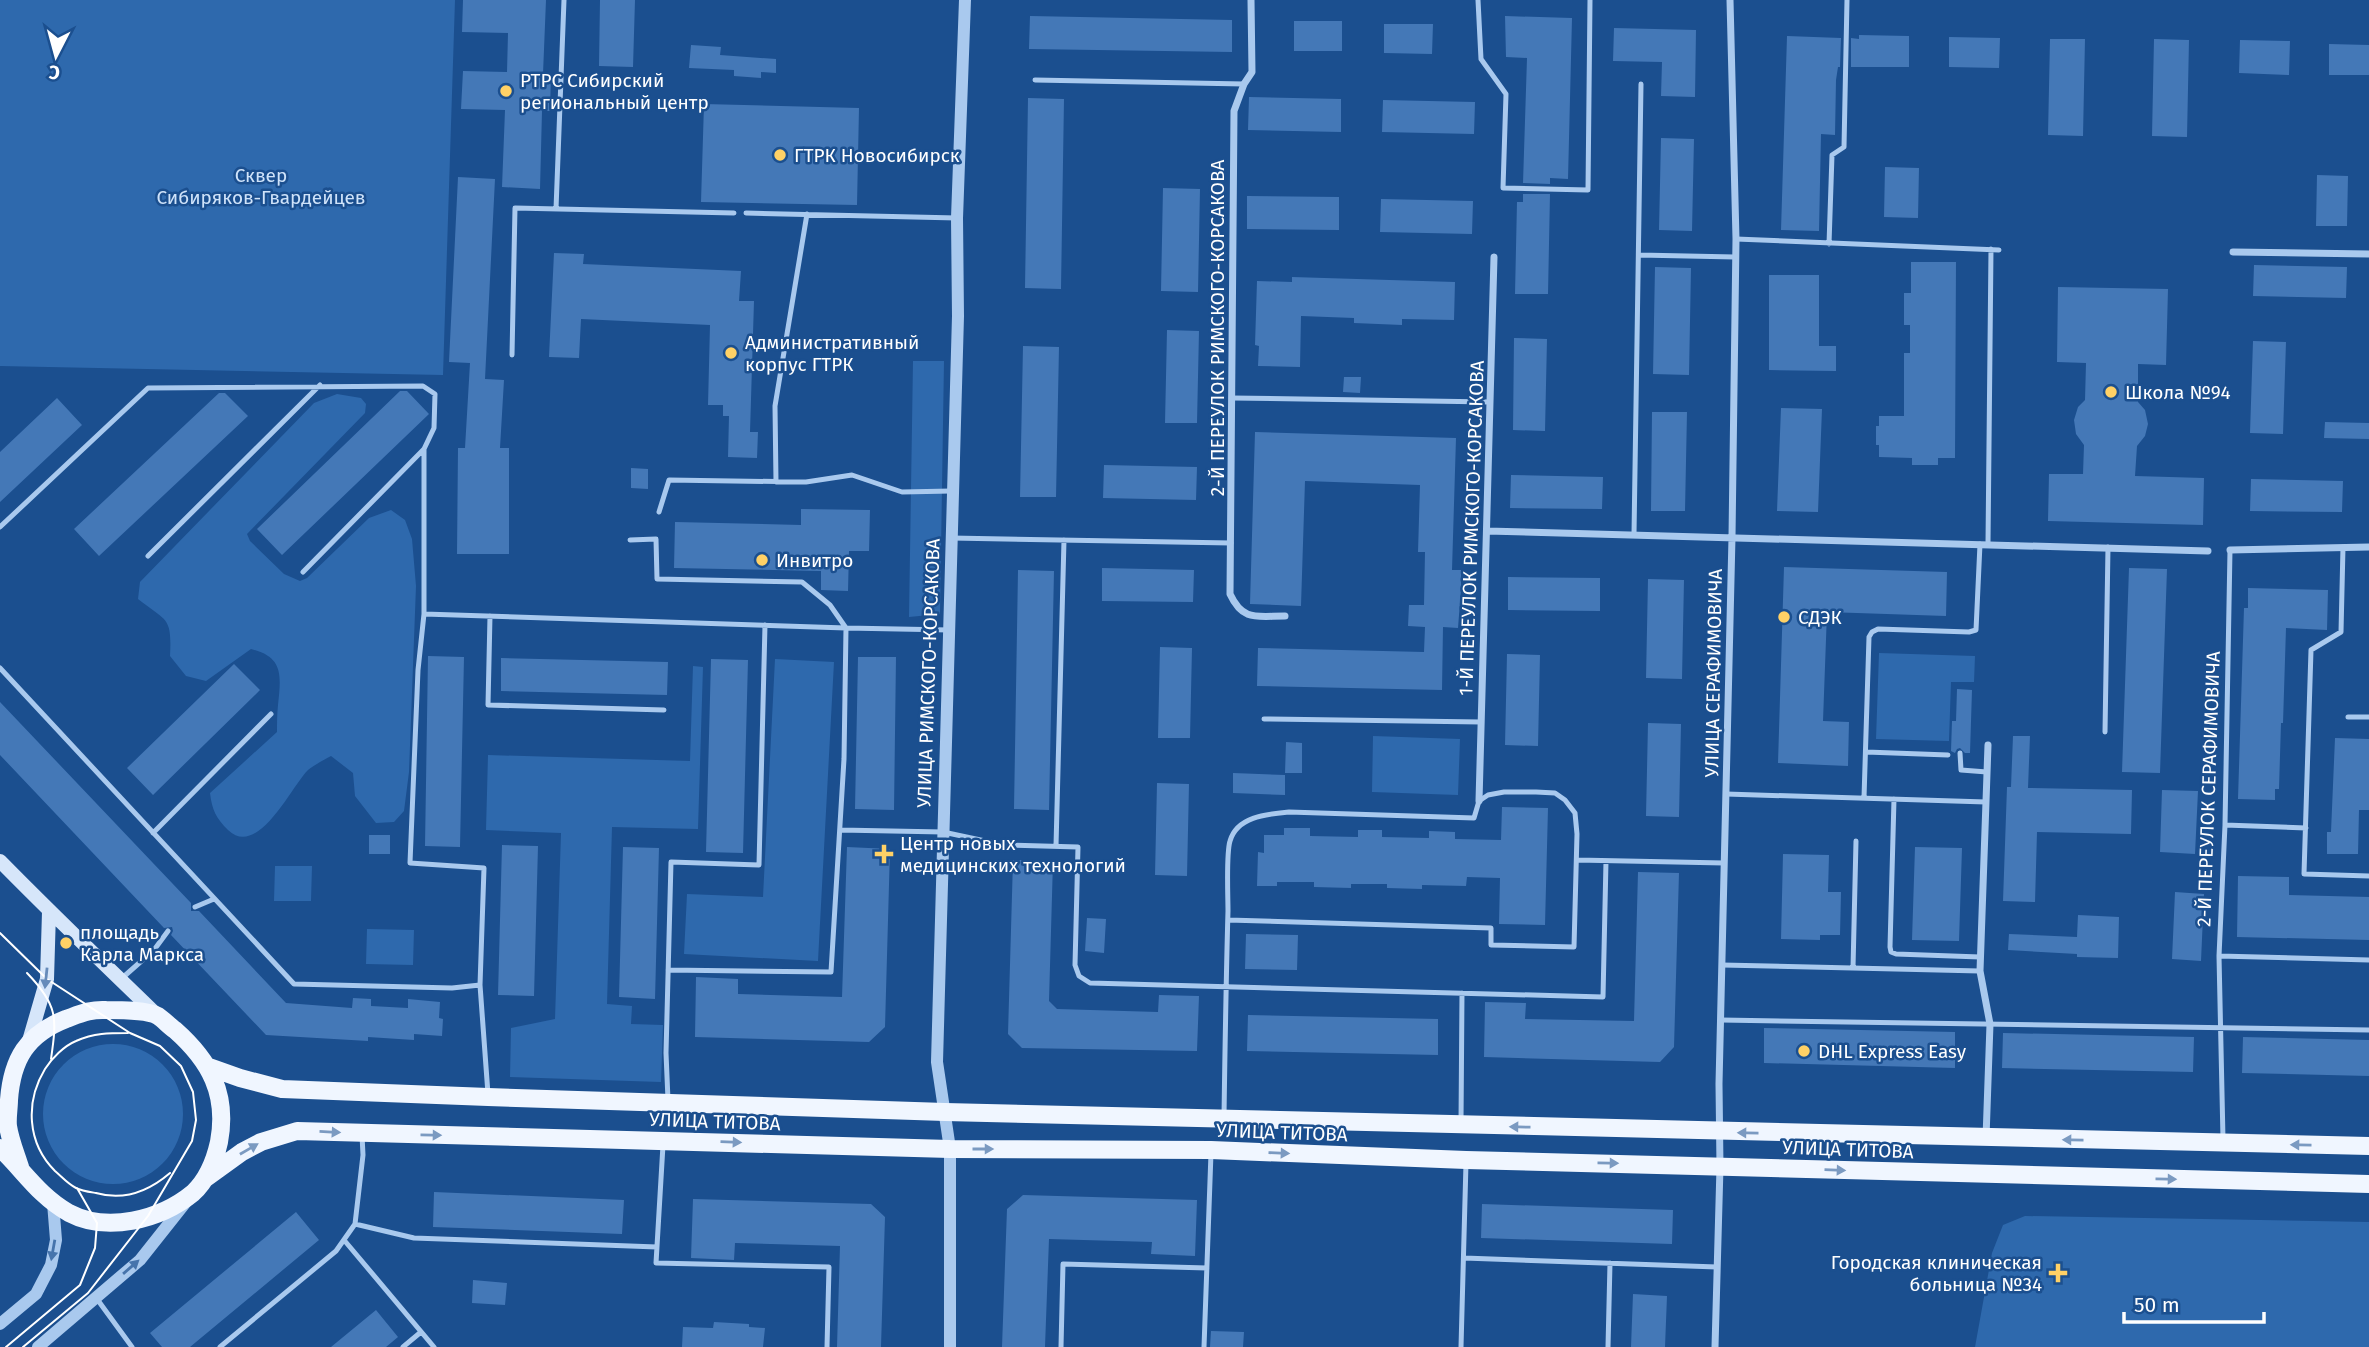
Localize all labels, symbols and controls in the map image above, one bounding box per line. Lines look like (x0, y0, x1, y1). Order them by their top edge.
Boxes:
north arrow (21, 21, 91, 91)
text: С (48, 60, 61, 84)
place label: РТРС Сибирский региональный центр (520, 69, 709, 114)
marker: РТРС Сибирский региональный центр (498, 83, 514, 99)
place label: ГТРК Новосибирск (794, 144, 960, 167)
marker: ГТРК Новосибирск (772, 147, 788, 163)
street label: 2-Й ПЕРЕУЛОК РИМСКОГО-КОРСАКОВА (1206, 160, 1229, 496)
park label: Сквер Сибиряков-Гвардейцев (156, 164, 366, 209)
place label: Административный корпус ГТРК (745, 331, 919, 376)
marker: Административный корпус ГТРК (723, 345, 739, 361)
street label: 1-Й ПЕРЕУЛОК РИМСКОГО-КОРСАКОВА (1454, 360, 1489, 696)
place label: Школа №94 (2125, 381, 2231, 404)
marker: Школа №94 (2103, 384, 2119, 400)
street label: УЛИЦА РИМСКОГО-КОРСАКОВА (912, 538, 945, 808)
place label: Инвитро (776, 549, 853, 572)
marker: Инвитро (754, 552, 770, 568)
street label: УЛИЦА СЕРАФИМОВИЧА (1700, 568, 1727, 778)
place label: СДЭК (1798, 606, 1842, 629)
marker: СДЭК (1776, 609, 1792, 625)
street label: 2-Й ПЕРЕУЛОК СЕРАФИМОВИЧА (2192, 651, 2225, 927)
place label: Центр новых медицинских технологий (900, 832, 1126, 877)
marker: Центр новых медицинских технологий (874, 844, 894, 864)
place label: площадь Карла Маркса (80, 921, 204, 966)
marker: площадь Карла Маркса (58, 935, 74, 951)
one-way arrow (40, 967, 51, 989)
place label: DHL Express Easy (1818, 1040, 1967, 1063)
marker: DHL Express Easy (1796, 1043, 1812, 1059)
street label: УЛИЦА ТИТОВА (649, 1108, 781, 1135)
street label: УЛИЦА ТИТОВА (1216, 1119, 1348, 1146)
one-way arrow (1509, 1122, 1531, 1133)
one-way arrow (319, 1127, 341, 1138)
one-way arrow (1737, 1127, 1759, 1139)
one-way arrow (420, 1130, 442, 1141)
one-way arrow (2062, 1134, 2084, 1146)
street label: УЛИЦА ТИТОВА (1782, 1136, 1914, 1163)
one-way arrow (720, 1137, 742, 1148)
one-way arrow (2290, 1139, 2312, 1151)
one-way arrow (239, 1143, 258, 1155)
one-way arrow (972, 1143, 994, 1155)
one-way arrow (1268, 1147, 1290, 1158)
one-way arrow (1597, 1158, 1619, 1169)
one-way arrow (1824, 1164, 1846, 1175)
one-way arrow (2155, 1173, 2177, 1184)
one-way arrow (48, 1239, 59, 1261)
place label: Городская клиническая больница №34 (1831, 1251, 2042, 1296)
one-way arrow (122, 1259, 140, 1275)
marker: Городская клиническая больница №34 (2048, 1263, 2068, 1283)
scale bar (2124, 1280, 2264, 1324)
text: 50 m (2134, 1292, 2180, 1318)

